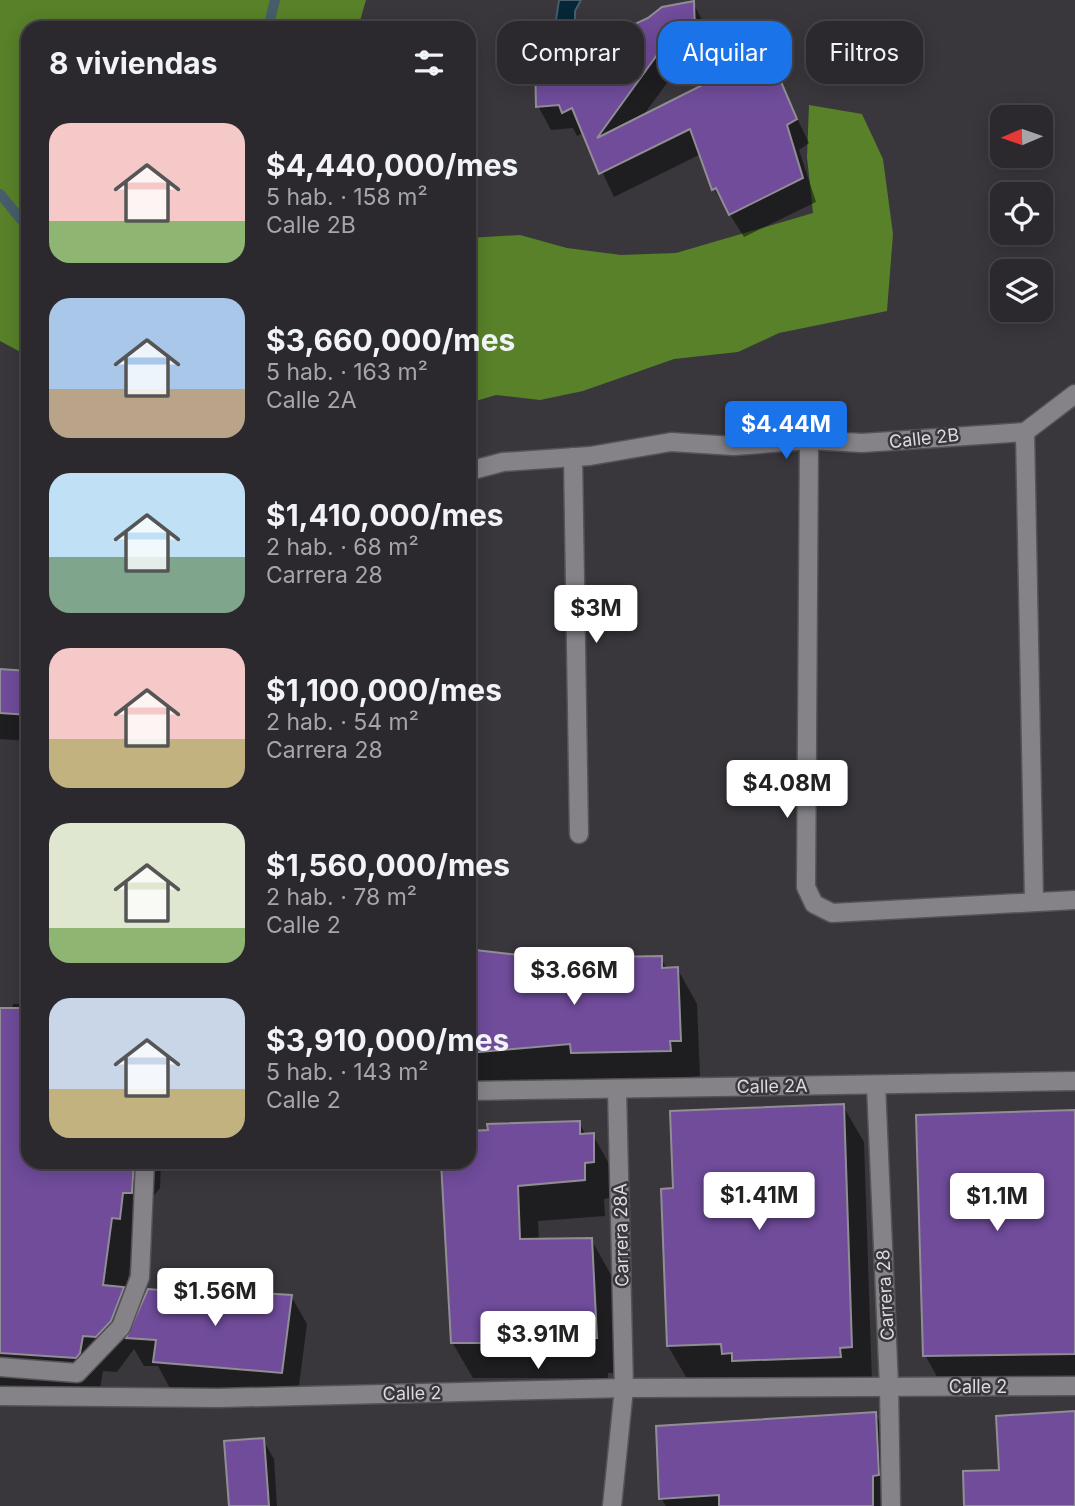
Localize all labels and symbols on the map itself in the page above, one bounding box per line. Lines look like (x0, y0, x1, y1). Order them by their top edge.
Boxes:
north arrow (990, 105, 1054, 168)
pin: $4.44M (729, 402, 843, 461)
street label: Calle 2B (888, 424, 960, 452)
pin: $3M (562, 586, 630, 645)
pin: $4.08M (730, 760, 844, 820)
pin: $3.66M (517, 948, 631, 1007)
street label: Calle 2A (736, 1075, 808, 1097)
pin: $1.41M (702, 1172, 816, 1232)
pin: $1.1M (948, 1174, 1046, 1233)
street label: Carrera 28A (610, 1183, 632, 1287)
street label: Carrera 28 (872, 1249, 898, 1341)
pin: $1.56M (158, 1268, 272, 1328)
pin: $3.91M (481, 1312, 595, 1371)
street label: Calle 2 (949, 1376, 1007, 1397)
street label: Calle 2 (383, 1382, 441, 1404)

